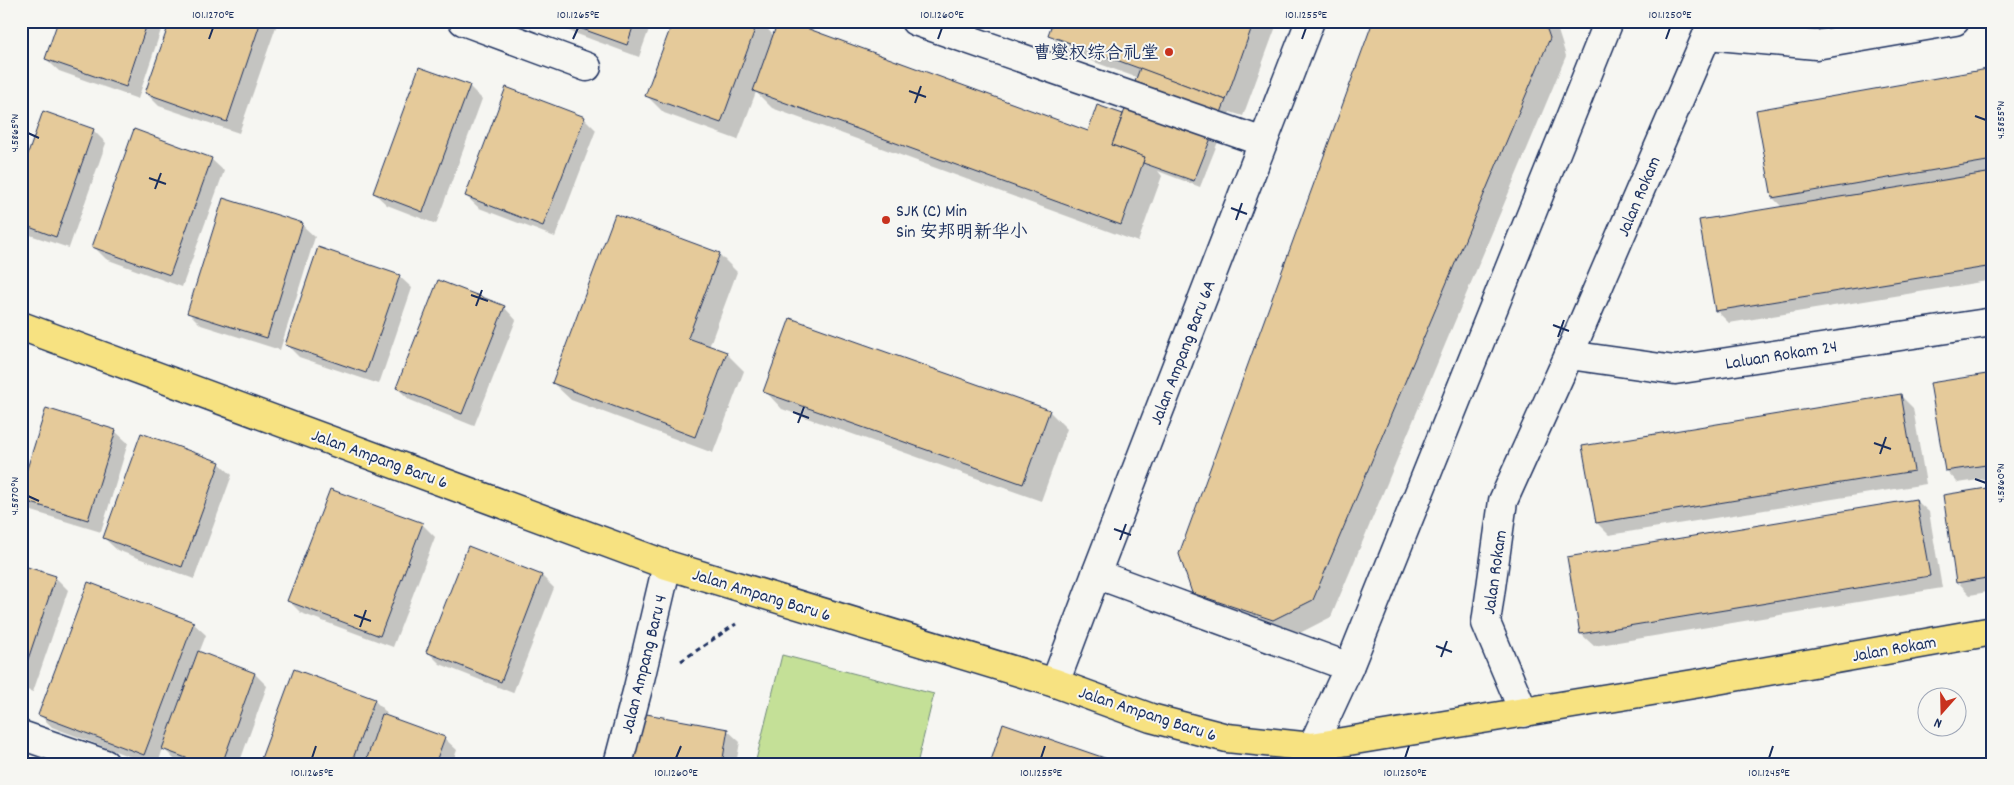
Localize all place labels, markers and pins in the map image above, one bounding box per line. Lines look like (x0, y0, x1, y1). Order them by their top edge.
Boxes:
place label: 曹燮权综合礼堂 (1033, 42, 1159, 67)
marker: 曹燮权综合礼堂 (1163, 46, 1175, 58)
place label: SJK (C) Min Sin 安邦明新华小 (896, 200, 1028, 246)
marker: SJK (C) Min Sin 安邦明新华小 (880, 214, 892, 226)

